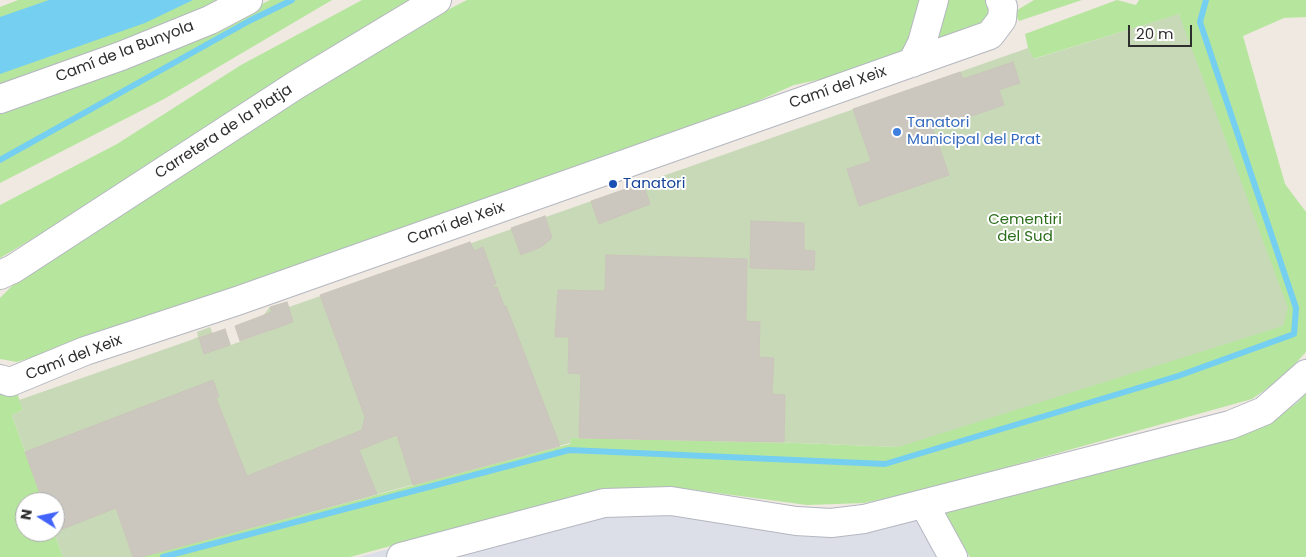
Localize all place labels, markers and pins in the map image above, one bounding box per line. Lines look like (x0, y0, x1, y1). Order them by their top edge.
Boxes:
place label: Tanatori Municipal del Prat (907, 114, 1041, 149)
marker: Tanatori Municipal del Prat (891, 126, 903, 138)
place label: Tanatori (623, 175, 685, 193)
marker: Tanatori (607, 178, 619, 190)

